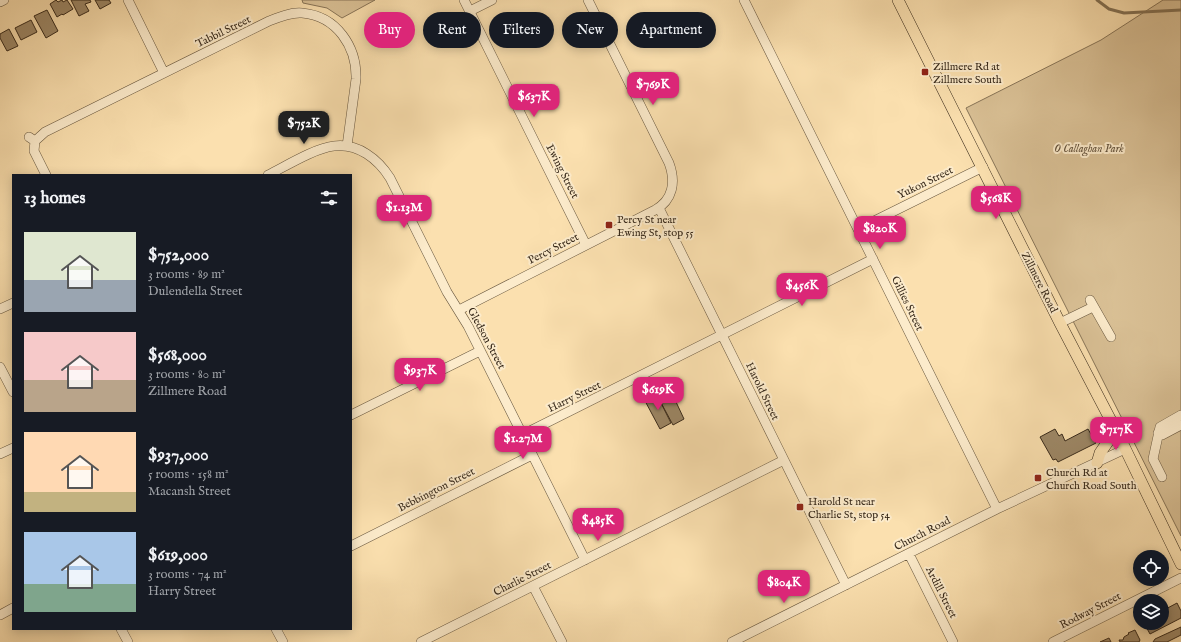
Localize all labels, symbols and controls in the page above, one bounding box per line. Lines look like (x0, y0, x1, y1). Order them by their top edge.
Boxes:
chip: Buy (364, 12, 415, 48)
chip: Rent (423, 12, 481, 48)
chip: Filters (489, 12, 554, 48)
chip: New (562, 12, 618, 48)
chip: Apartment (626, 12, 716, 48)
street label: Tabbil Street (194, 13, 253, 51)
place label: Zillmere Rd at Zillmere South (933, 60, 1002, 87)
marker: Zillmere Rd at Zillmere South (920, 67, 930, 77)
pin: $769K (625, 72, 681, 106)
text: $769K (636, 76, 670, 93)
pin: $637K (506, 84, 562, 118)
text: $637K (517, 88, 551, 105)
pin: $752K (276, 111, 332, 145)
text: $752K (287, 115, 321, 132)
street label: Ewing Street (542, 142, 582, 201)
park label: O Callaghan Park (1054, 142, 1124, 157)
street label: Yukon Street (895, 163, 956, 202)
pin: $568K (968, 186, 1024, 220)
icon: filters (318, 187, 340, 209)
text: 13 homes (24, 188, 85, 209)
text: $568K (980, 190, 1012, 207)
pin: $1.13M (371, 195, 437, 229)
text: $1.13M (386, 199, 422, 216)
place label: Percy St near Ewing St, stop 55 (617, 213, 693, 240)
pin: $820K (852, 216, 908, 250)
marker: Percy St near Ewing St, stop 55 (604, 220, 614, 230)
text: $820K (863, 220, 897, 237)
street label: Percy Street (526, 230, 581, 268)
text: $752,000 (148, 245, 209, 266)
icon: home (56, 248, 104, 296)
street label: Zillmere Road (1018, 250, 1061, 315)
text: 3 rooms · 89 m² (148, 266, 225, 283)
pin: $456K (774, 273, 830, 307)
street label: Gillies Street (888, 274, 926, 333)
text: $456K (785, 277, 819, 294)
text: Dulendella Street (148, 283, 242, 300)
street label: Gledson Street (464, 305, 508, 372)
text: $568,000 (148, 345, 207, 366)
icon: home (56, 348, 104, 396)
pin: $937K (392, 358, 448, 392)
street label: Harold Street (742, 360, 782, 423)
text: $937K (403, 362, 437, 379)
text: 3 rooms · 80 m² (148, 366, 226, 383)
pin: $619K (630, 377, 686, 411)
street label: Harry Street (546, 378, 604, 416)
text: $619K (642, 381, 674, 398)
text: Zillmere Road (148, 383, 227, 400)
pin: $717K (1088, 417, 1144, 451)
text: $717K (1099, 421, 1133, 438)
pin: $1.27M (490, 426, 556, 460)
text: $1.27M (503, 430, 543, 447)
text: $937,000 (148, 445, 209, 466)
icon: home (56, 448, 104, 496)
street label: Bebbington Street (396, 464, 477, 515)
text: 5 rooms · 158 m² (148, 466, 229, 483)
place label: Church Rd at Church Road South (1046, 466, 1137, 493)
marker: Church Rd at Church Road South (1033, 473, 1043, 483)
text: Macansh Street (148, 483, 231, 500)
place label: Harold St near Charlie St, stop 54 (808, 495, 890, 522)
marker: Harold St near Charlie St, stop 54 (795, 502, 805, 512)
pin: $485K (570, 508, 626, 542)
text: $485K (582, 512, 614, 529)
street label: Church Road (892, 514, 953, 554)
text: $619,000 (148, 545, 208, 566)
icon: home (56, 548, 104, 596)
map controls (1133, 550, 1169, 630)
button: locate (1133, 550, 1169, 586)
street label: Charlie Street (491, 558, 554, 599)
street label: Ardill Street (922, 563, 960, 621)
text: 3 rooms · 74 m² (148, 566, 227, 583)
pin: $804K (756, 570, 812, 604)
text: $804K (767, 574, 801, 591)
text: Harry Street (148, 583, 216, 600)
street label: Rodway Street (1057, 589, 1124, 632)
button: layers (1133, 594, 1169, 630)

